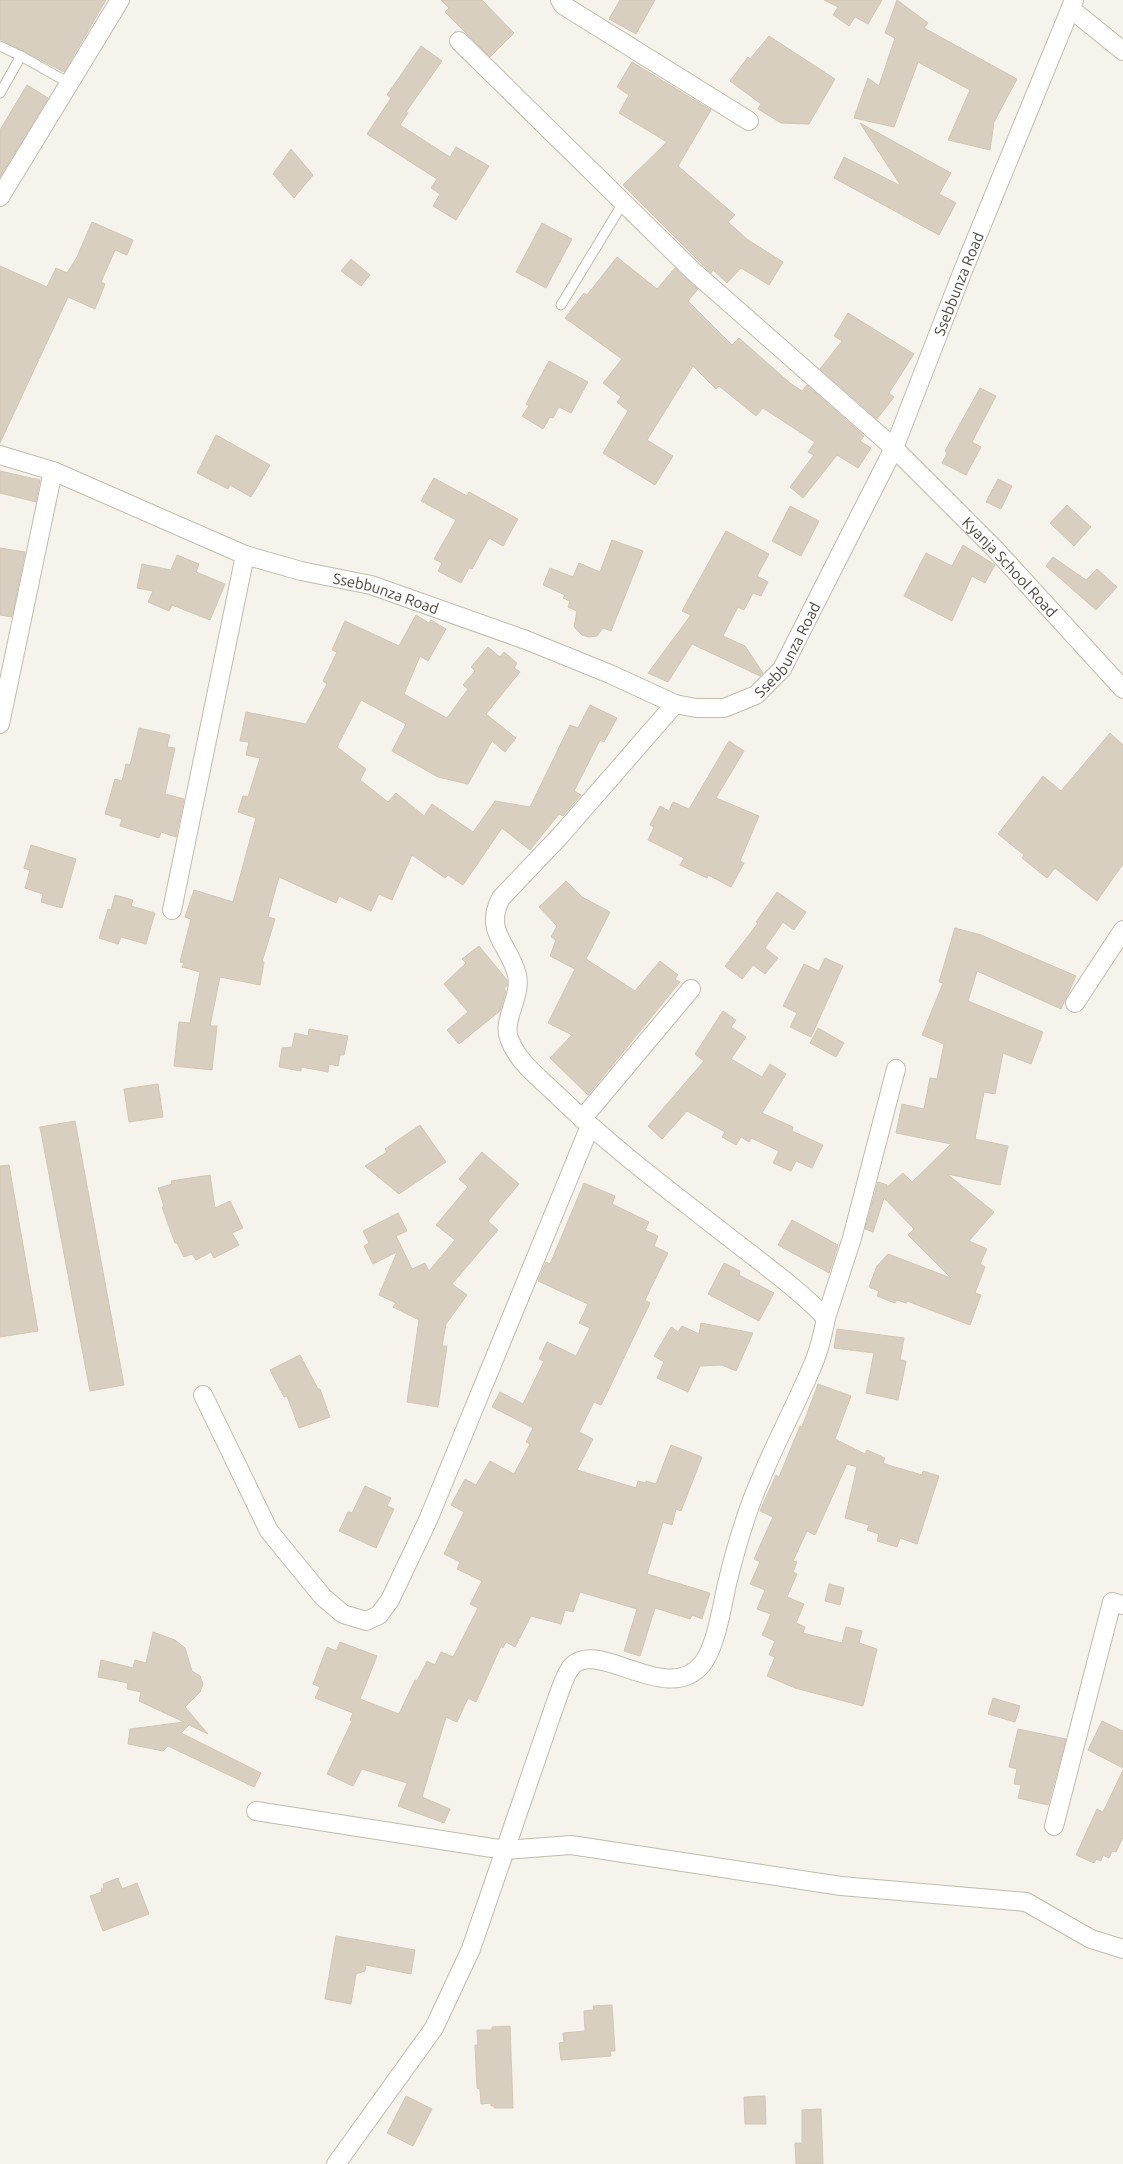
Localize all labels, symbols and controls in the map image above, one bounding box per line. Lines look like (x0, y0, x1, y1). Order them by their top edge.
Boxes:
street label: Ssebbunza Road (930, 229, 986, 338)
street label: Kyanja School Road (959, 513, 1061, 620)
street label: Ssebbunza Road (332, 569, 441, 617)
street label: Ssebbunza Road (751, 599, 823, 700)

